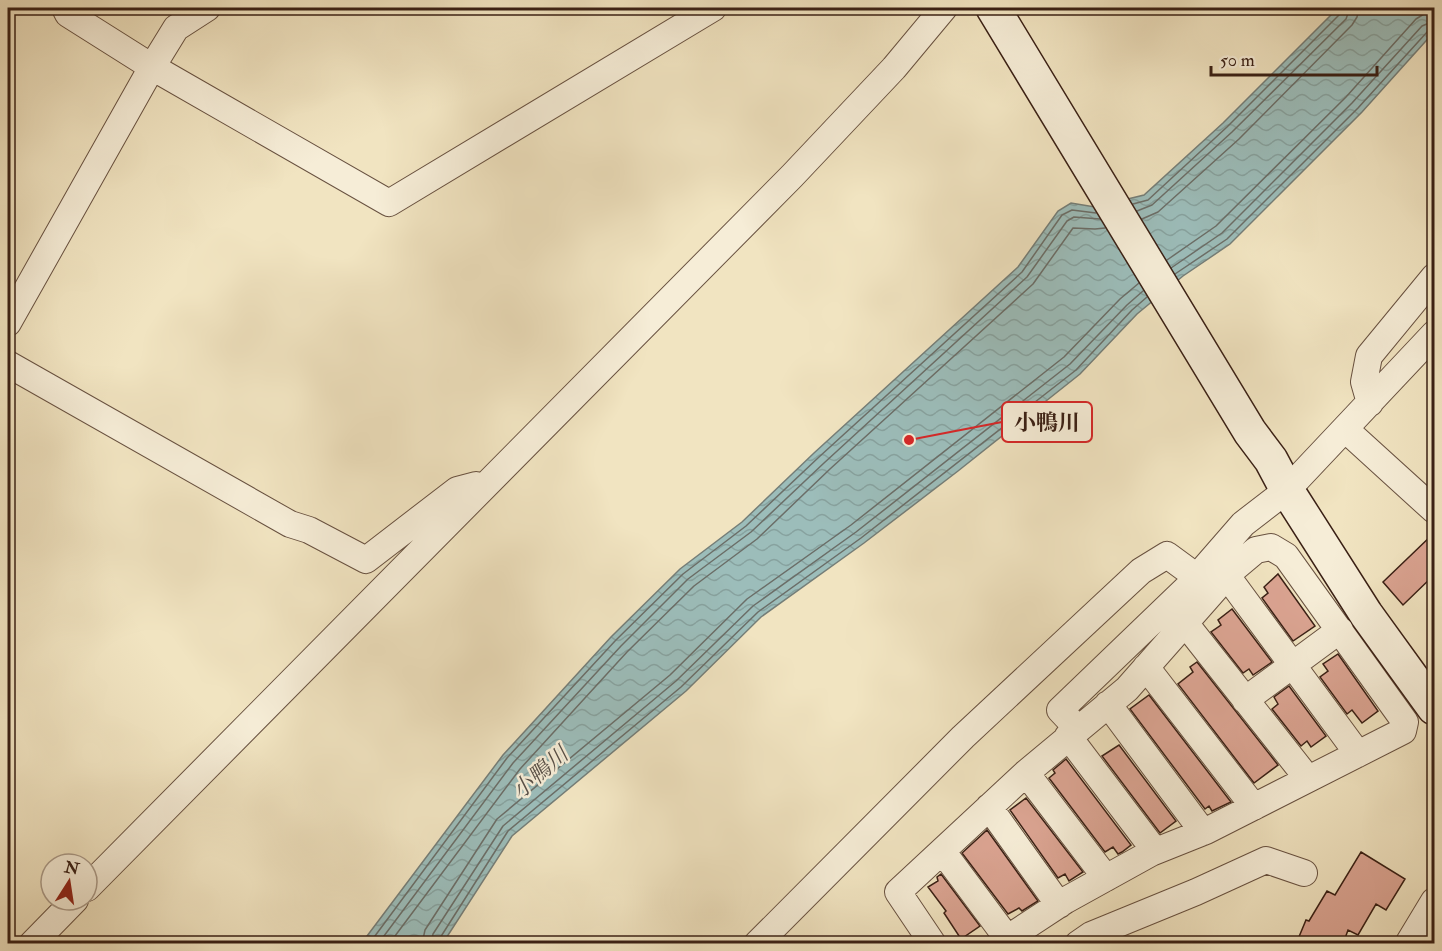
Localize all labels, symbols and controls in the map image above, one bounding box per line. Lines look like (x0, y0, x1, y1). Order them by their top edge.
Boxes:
scale bar (1211, 39, 1378, 77)
text: 50 m (1220, 49, 1255, 72)
callout: 小鴨川 (1002, 402, 1092, 442)
text: 小鴨川 (1014, 409, 1080, 437)
water label: 小鴨川 (506, 739, 576, 805)
north arrow (39, 852, 99, 912)
text: N (62, 857, 82, 880)

